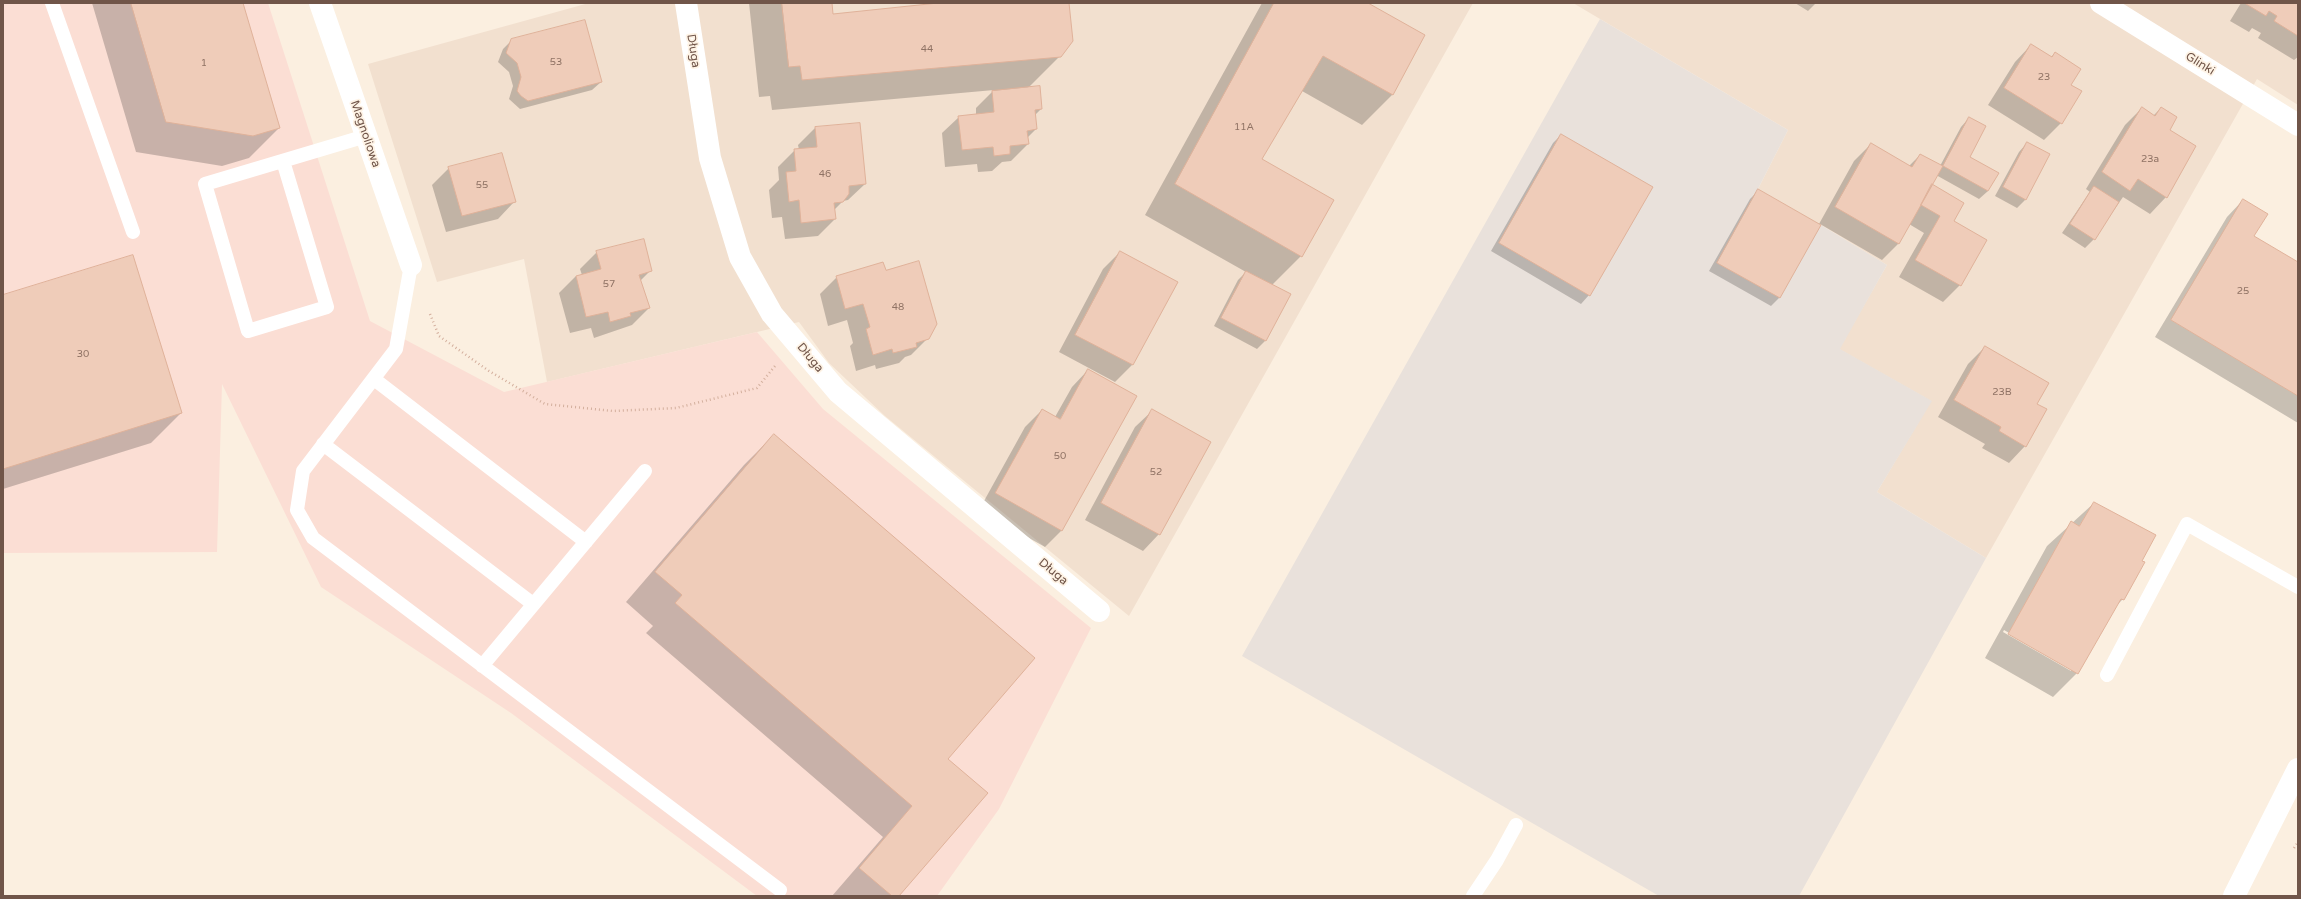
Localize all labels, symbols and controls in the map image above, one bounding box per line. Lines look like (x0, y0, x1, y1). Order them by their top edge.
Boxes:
street label: Długa (683, 33, 703, 69)
house number: 44 (921, 43, 933, 55)
street label: Glinki (2183, 49, 2217, 79)
house number: 53 (550, 56, 562, 68)
house number: 1 (201, 57, 207, 69)
house number: 23 (2038, 71, 2050, 83)
street label: Magnoliowa (347, 99, 383, 169)
house number: 11A (1234, 121, 1254, 133)
house number: 23a (2141, 153, 2159, 165)
house number: 46 (819, 168, 831, 180)
house number: 55 (476, 179, 488, 191)
house number: 57 (603, 278, 615, 290)
house number: 25 (2237, 285, 2249, 297)
house number: 48 (892, 301, 904, 313)
street label: Długa (794, 340, 826, 376)
house number: 30 (77, 348, 89, 360)
house number: 23B (1992, 386, 2012, 398)
house number: 50 (1054, 450, 1066, 462)
house number: 52 (1150, 466, 1162, 478)
street label: Długa (1035, 556, 1071, 588)

